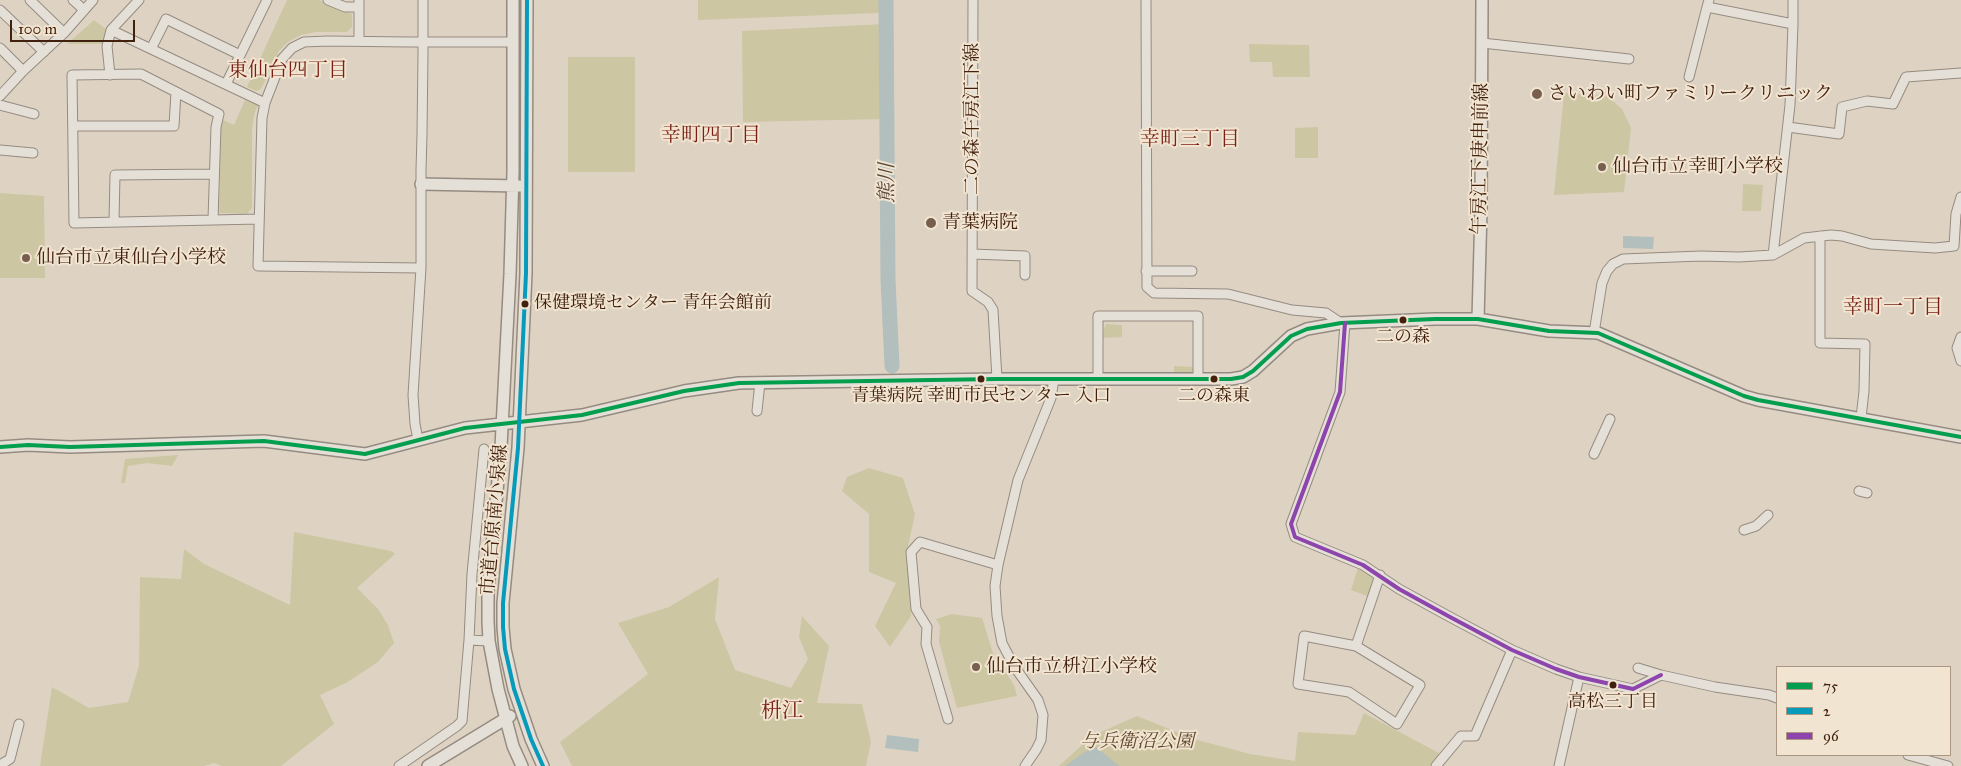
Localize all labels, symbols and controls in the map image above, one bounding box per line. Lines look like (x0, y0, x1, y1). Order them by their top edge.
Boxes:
scale bar (12, 10, 138, 42)
text: 100 m (18, 20, 57, 38)
street label: 二の森午房江下線 (962, 43, 984, 195)
district label: 東仙台四丁目 (228, 59, 348, 83)
street label: 午房江下庚申前線 (1468, 83, 1494, 235)
place label: さいわい町ファミリークリニック (1548, 83, 1833, 105)
marker: さいわい町ファミリークリニック (1530, 87, 1544, 101)
district label: 幸町四丁目 (661, 124, 761, 148)
district label: 幸町三丁目 (1140, 128, 1240, 152)
place label: 仙台市立幸町小学校 (1612, 156, 1783, 178)
marker: 仙台市立幸町小学校 (1596, 161, 1608, 173)
water label: 熊川 (876, 163, 900, 203)
place label: 青葉病院 (942, 212, 1018, 234)
marker: 青葉病院 (924, 216, 938, 230)
place label: 仙台市立東仙台小学校 (36, 247, 226, 269)
marker: 仙台市立東仙台小学校 (20, 252, 32, 264)
place label: 保健環境センター 青年会館前 (534, 293, 772, 315)
district label: 幸町一丁目 (1843, 296, 1943, 320)
marker: 保健環境センター 青年会館前 (520, 299, 530, 309)
marker: 二の森 (1398, 315, 1408, 325)
place label: 二の森 (1376, 327, 1430, 349)
marker: 青葉病院 幸町市民センター 入口 (976, 374, 986, 384)
marker: 二の森東 (1209, 374, 1219, 384)
place label: 青葉病院 幸町市民センター 入口 (851, 386, 1111, 408)
place label: 二の森東 (1178, 386, 1250, 408)
street label: 市道台原南小泉線 (477, 443, 513, 597)
place label: 仙台市立枡江小学校 (986, 656, 1157, 678)
marker: 仙台市立枡江小学校 (970, 661, 982, 673)
legend (1776, 666, 1951, 756)
text: 75 (1823, 677, 1838, 695)
marker: 高松三丁目 (1608, 680, 1618, 690)
place label: 高松三丁目 (1568, 692, 1658, 714)
district label: 枡江 (761, 699, 803, 725)
text: 2 (1823, 702, 1830, 720)
text: 96 (1823, 727, 1839, 745)
park label: 与兵衛沼公園 (1080, 731, 1194, 753)

